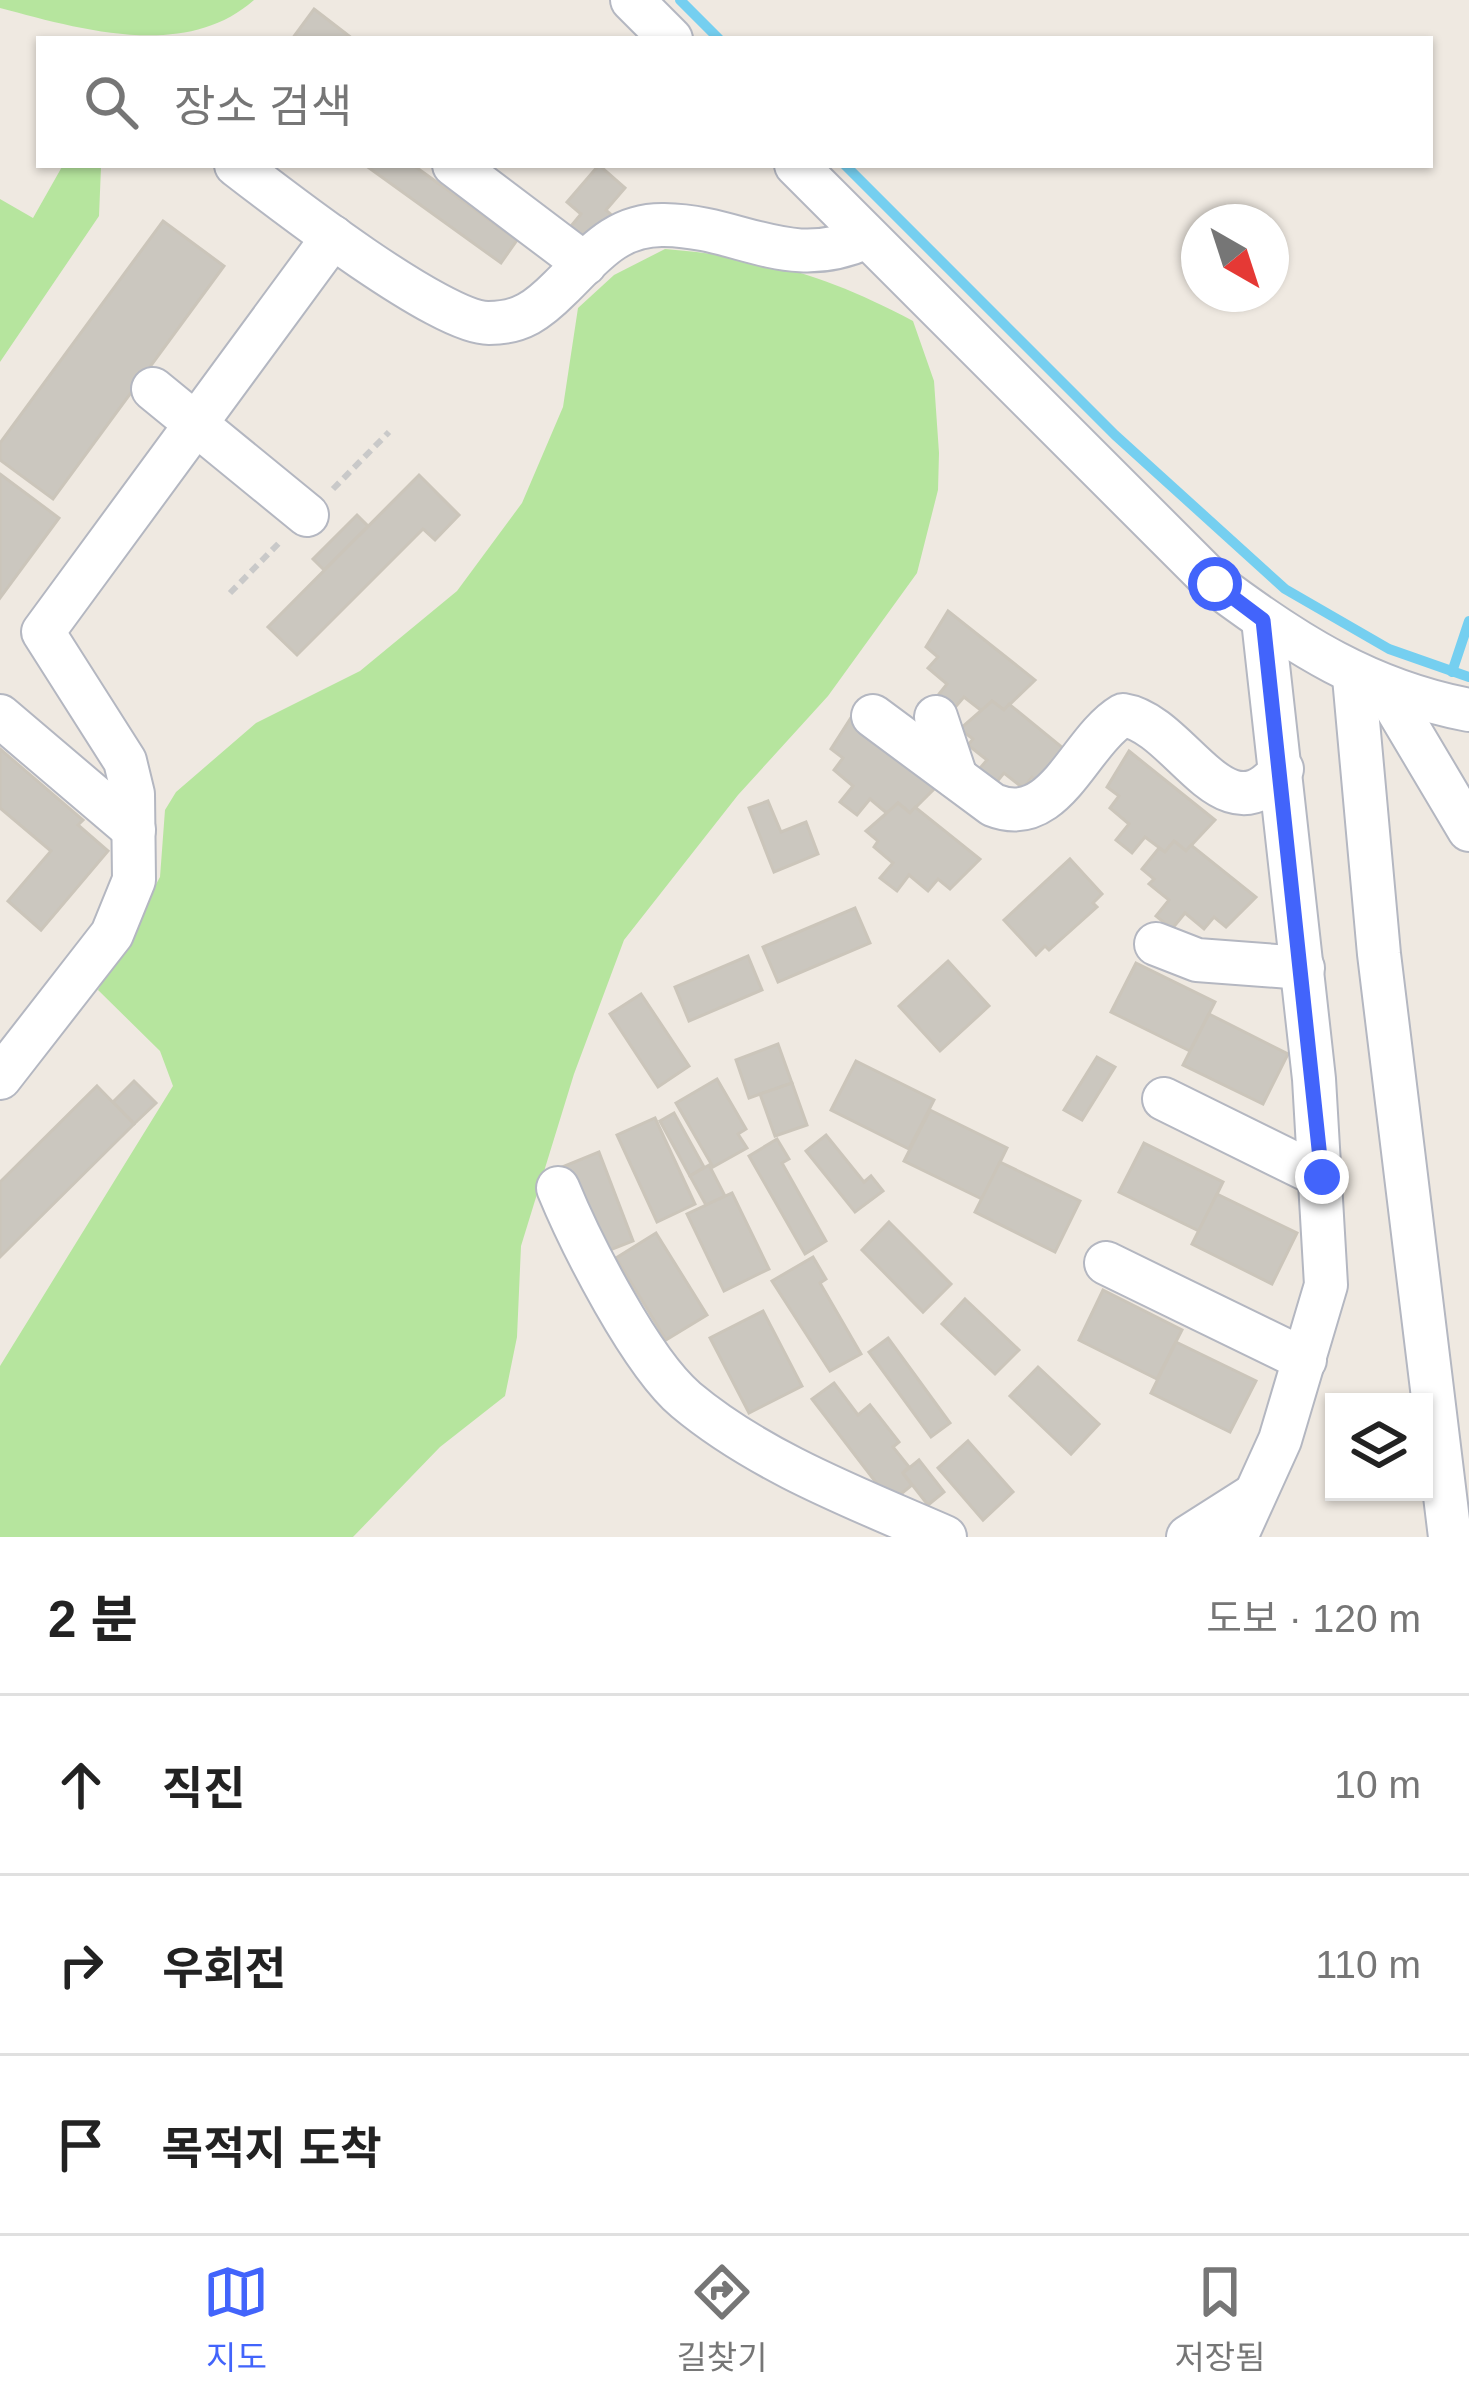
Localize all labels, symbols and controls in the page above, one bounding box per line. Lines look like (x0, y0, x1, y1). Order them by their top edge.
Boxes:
search box (36, 36, 1433, 168)
icon: search (78, 69, 144, 135)
text: 장소 검색 (174, 81, 352, 132)
north arrow (1181, 204, 1289, 312)
route start (1188, 557, 1242, 611)
route end (1295, 1150, 1349, 1204)
map controls (1325, 1393, 1433, 1501)
button: layers (1325, 1393, 1433, 1501)
text: 2 분 (48, 1591, 137, 1648)
text: 도보 · 120 m (1206, 1597, 1421, 1640)
icon: ahead (48, 1752, 114, 1818)
text: 직진 (162, 1763, 245, 1814)
text: 10 m (1334, 1763, 1421, 1806)
icon: right (48, 1932, 114, 1998)
text: 우회전 (162, 1943, 286, 1994)
text: 110 m (1316, 1943, 1421, 1986)
icon: arrive (48, 2112, 114, 2178)
text: 목적지 도착 (162, 2123, 382, 2174)
tab: 지도 (203, 2259, 269, 2379)
tab: 길찾기 (676, 2259, 768, 2379)
tab: 저장됨 (1174, 2259, 1266, 2379)

